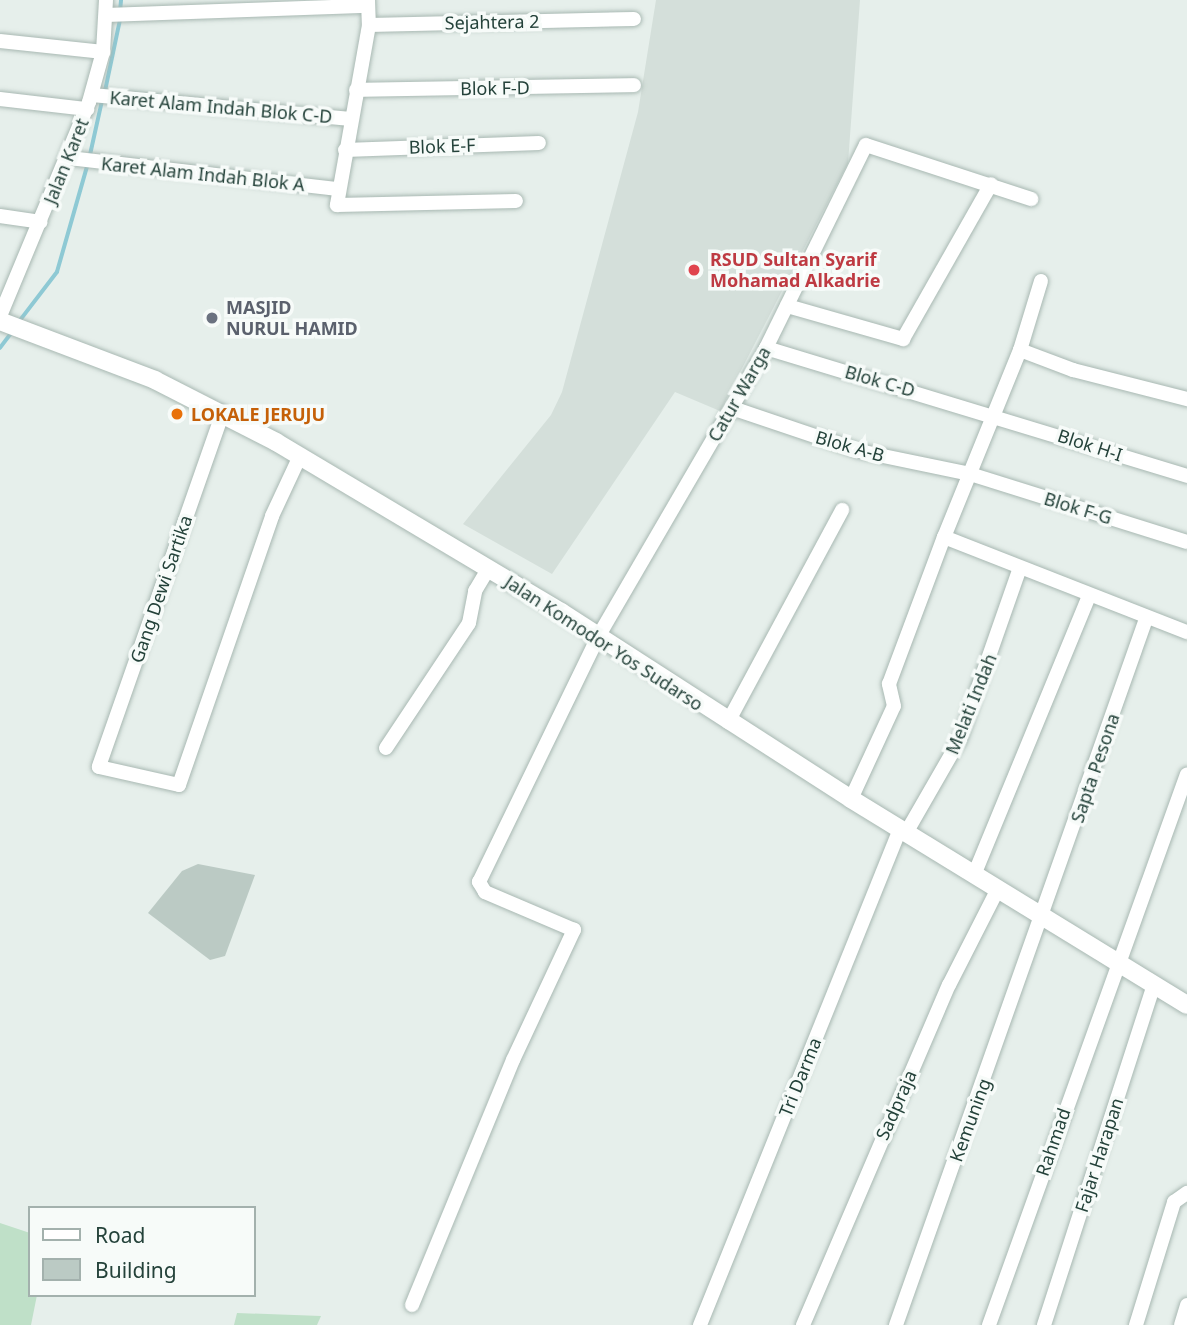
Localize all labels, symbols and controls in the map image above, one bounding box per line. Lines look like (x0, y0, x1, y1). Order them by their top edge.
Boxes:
street label: Sejahtera 2 (444, 10, 540, 34)
street label: Blok F-D (460, 77, 530, 99)
street label: Karet Alam Indah Blok C-D (109, 87, 333, 127)
street label: Jalan Karet (39, 115, 93, 207)
street label: Blok E-F (408, 134, 476, 158)
street label: Karet Alam Indah Blok A (100, 153, 306, 195)
place label: RSUD Sultan Syarif Mohamad Alkadrie (710, 249, 880, 292)
marker: RSUD Sultan Syarif Mohamad Alkadrie (684, 260, 704, 280)
place label: MASJID NURUL HAMID (226, 297, 358, 340)
marker: MASJID NURUL HAMID (204, 310, 220, 326)
street label: Catur Warga (703, 343, 775, 445)
street label: Blok C-D (842, 361, 918, 401)
place label: LOKALE JERUJU (191, 403, 325, 425)
marker: LOKALE JERUJU (169, 406, 185, 422)
street label: Blok H-I (1055, 424, 1125, 466)
street label: Blok A-B (813, 426, 887, 466)
street label: Blok F-G (1041, 487, 1115, 529)
street label: Gang Dewi Sartika (126, 512, 196, 666)
street label: Jalan Komodor Yos Sudarso (501, 571, 707, 715)
street label: Melati Indah (941, 651, 1001, 757)
street label: Sapta Pesona (1066, 711, 1124, 825)
street label: Tri Darma (774, 1034, 826, 1120)
street label: Sadpraja (871, 1067, 921, 1143)
street label: Kemuning (945, 1075, 995, 1165)
street label: Fajar Harapan (1070, 1095, 1128, 1215)
street label: Rahmad (1031, 1105, 1075, 1179)
legend (28, 1206, 256, 1297)
text: Road (95, 1221, 145, 1249)
text: Building (95, 1256, 177, 1284)

